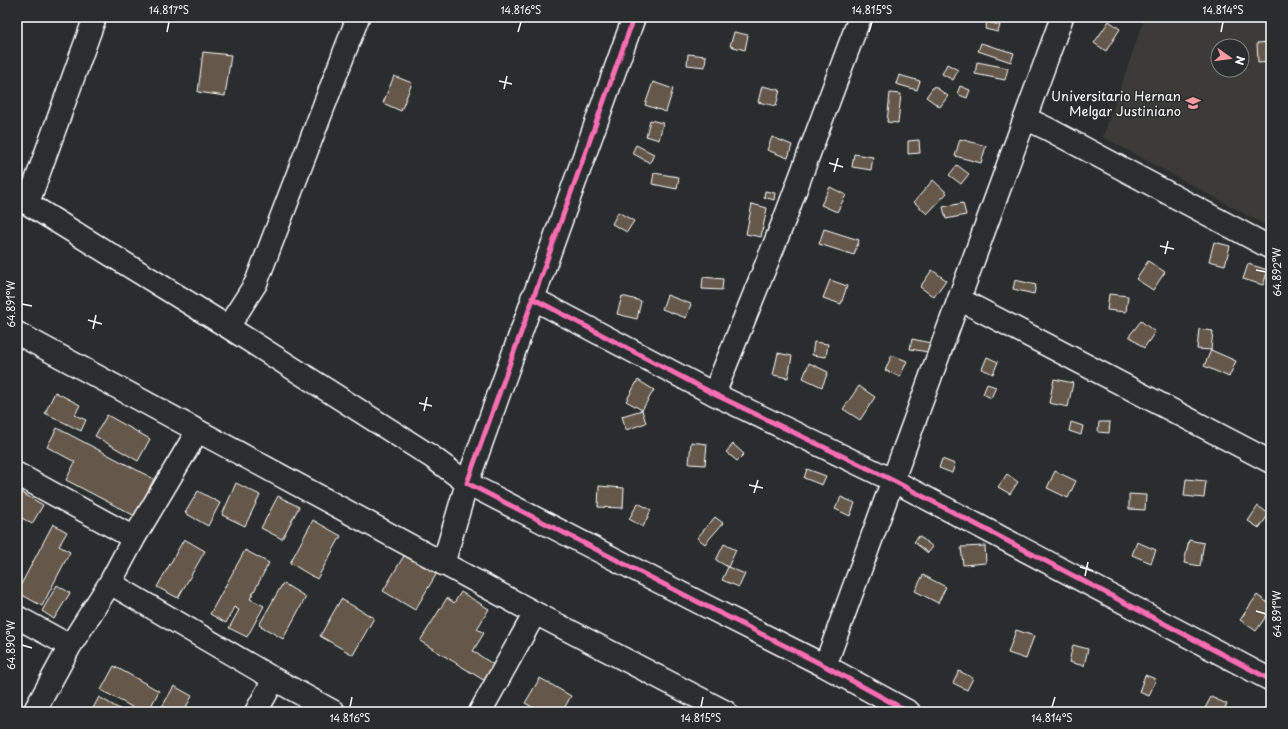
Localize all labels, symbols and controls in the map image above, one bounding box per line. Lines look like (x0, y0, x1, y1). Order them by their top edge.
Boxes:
text: 14.817°S (149, 2, 189, 17)
text: 14.816°S (501, 2, 541, 17)
text: 14.815°S (852, 2, 892, 17)
text: 14.814°S (1203, 2, 1243, 17)
north arrow (1210, 38, 1250, 78)
text: N (1231, 54, 1249, 67)
place label: Universitario Hernan Melgar Justiniano (1051, 86, 1181, 120)
school or university icon: Universitario Hernan Melgar Justiniano (1184, 94, 1202, 112)
text: 64.892°W (1269, 247, 1284, 297)
text: 64.891°W (3, 280, 18, 328)
text: 64.891°W (1269, 590, 1284, 638)
text: 64.890°W (3, 619, 18, 670)
text: 14.816°S (330, 710, 370, 725)
text: 14.815°S (681, 710, 721, 725)
text: 14.814°S (1032, 710, 1072, 725)

